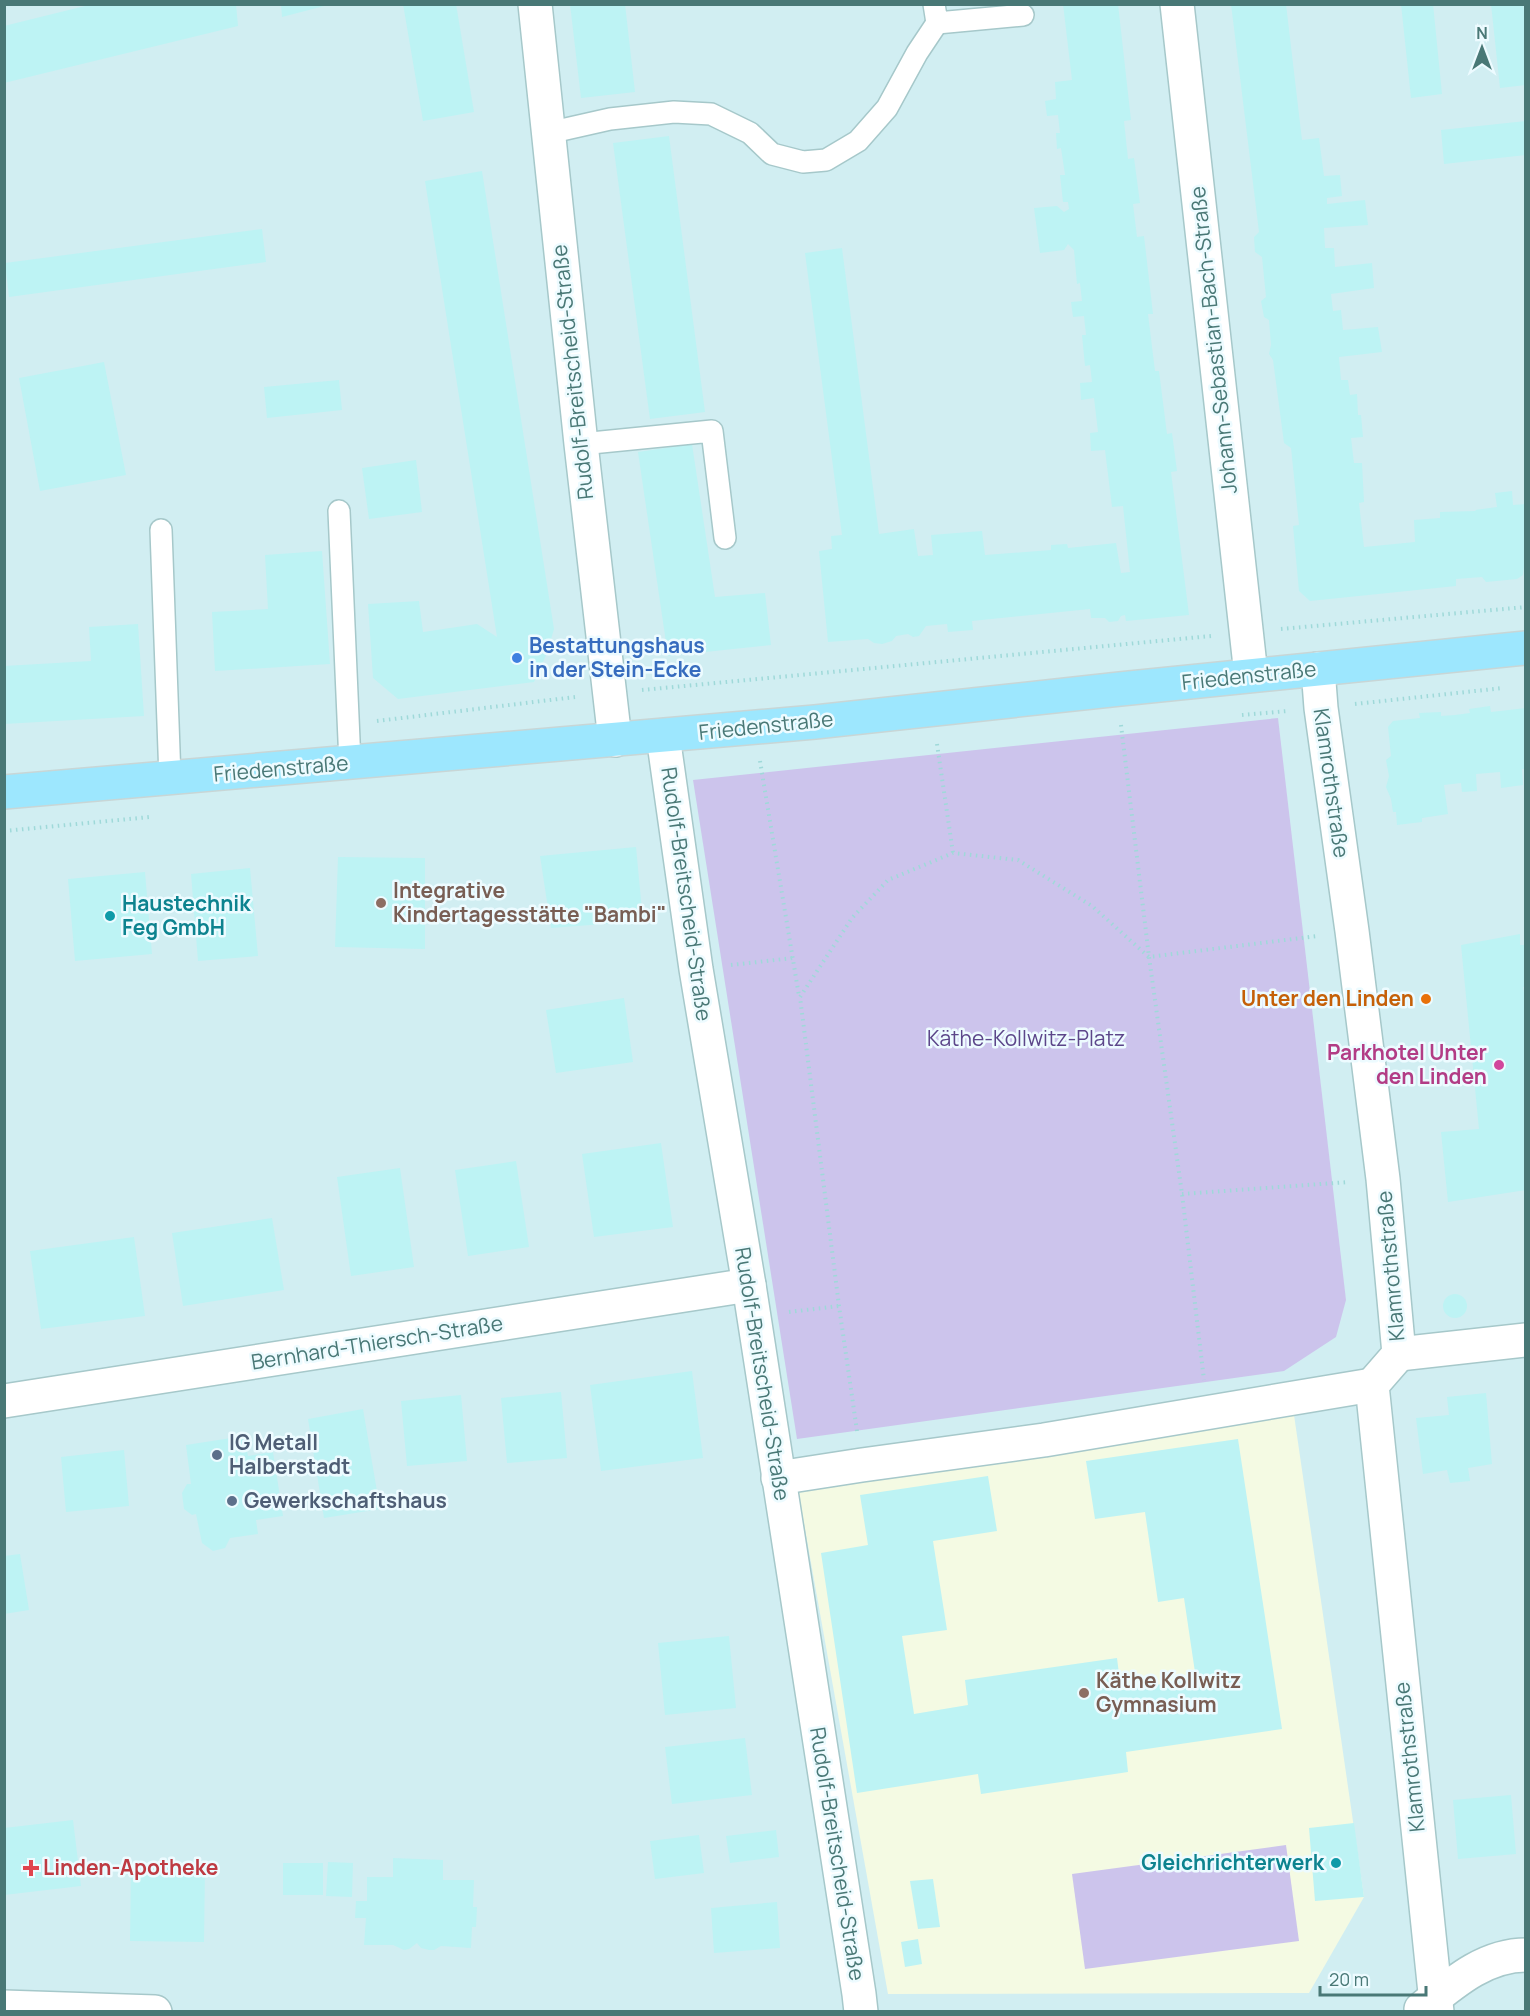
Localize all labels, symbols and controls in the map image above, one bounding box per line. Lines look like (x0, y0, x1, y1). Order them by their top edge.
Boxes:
north arrow (1452, 18, 1512, 78)
text: N (1476, 22, 1488, 44)
street label: Johann-Sebastian-Bach-Straße (1183, 185, 1243, 495)
street label: Rudolf-Breitscheid-Straße (545, 243, 599, 501)
place label: Bestattungshaus in der Stein-Ecke (529, 631, 705, 683)
marker: Bestattungshaus in der Stein-Ecke (510, 651, 524, 665)
street label: Friedenstraße (1180, 654, 1318, 696)
street label: Friedenstraße (697, 704, 835, 746)
street label: Klamrothstraße (1308, 706, 1356, 859)
street label: Friedenstraße (212, 748, 350, 788)
street label: Rudolf-Breitscheid-Straße (655, 765, 719, 1023)
place label: Integrative Kindertagesstätte "Bambi" (393, 876, 667, 928)
place label: Haustechnik Feg GmbH (122, 889, 251, 941)
marker: Integrative Kindertagesstätte "Bambi" (374, 896, 388, 910)
marker: Haustechnik Feg GmbH (103, 909, 117, 923)
place label: Unter den Linden (1241, 984, 1414, 1012)
marker: Unter den Linden (1419, 992, 1433, 1006)
park label: Käthe-Kollwitz-Platz (927, 1024, 1125, 1052)
place label: Parkhotel Unter den Linden (1327, 1038, 1487, 1090)
marker: Parkhotel Unter den Linden (1492, 1058, 1506, 1072)
street label: Klamrothstraße (1369, 1190, 1411, 1342)
street label: Rudolf-Breitscheid-Straße (729, 1245, 797, 1503)
street label: Bernhard-Thiersch-Straße (249, 1308, 505, 1376)
place label: IG Metall Halberstadt (229, 1428, 350, 1480)
marker: IG Metall Halberstadt (210, 1448, 224, 1462)
place label: Gewerkschaftshaus (244, 1486, 447, 1514)
marker: Gewerkschaftshaus (225, 1494, 239, 1508)
place label: Käthe Kollwitz Gymnasium (1096, 1666, 1241, 1718)
street label: Klamrothstraße (1387, 1681, 1431, 1833)
marker: Käthe Kollwitz Gymnasium (1077, 1686, 1091, 1700)
street label: Rudolf-Breitscheid-Straße (804, 1725, 872, 1983)
place label: Gleichrichterwerk (1141, 1848, 1325, 1876)
place label: Linden-Apotheke (43, 1853, 218, 1881)
marker: Gleichrichterwerk (1329, 1856, 1343, 1870)
marker: Linden-Apotheke (24, 1861, 38, 1875)
scale bar (1320, 1959, 1426, 1997)
text: 20 m (1329, 1967, 1369, 1991)

